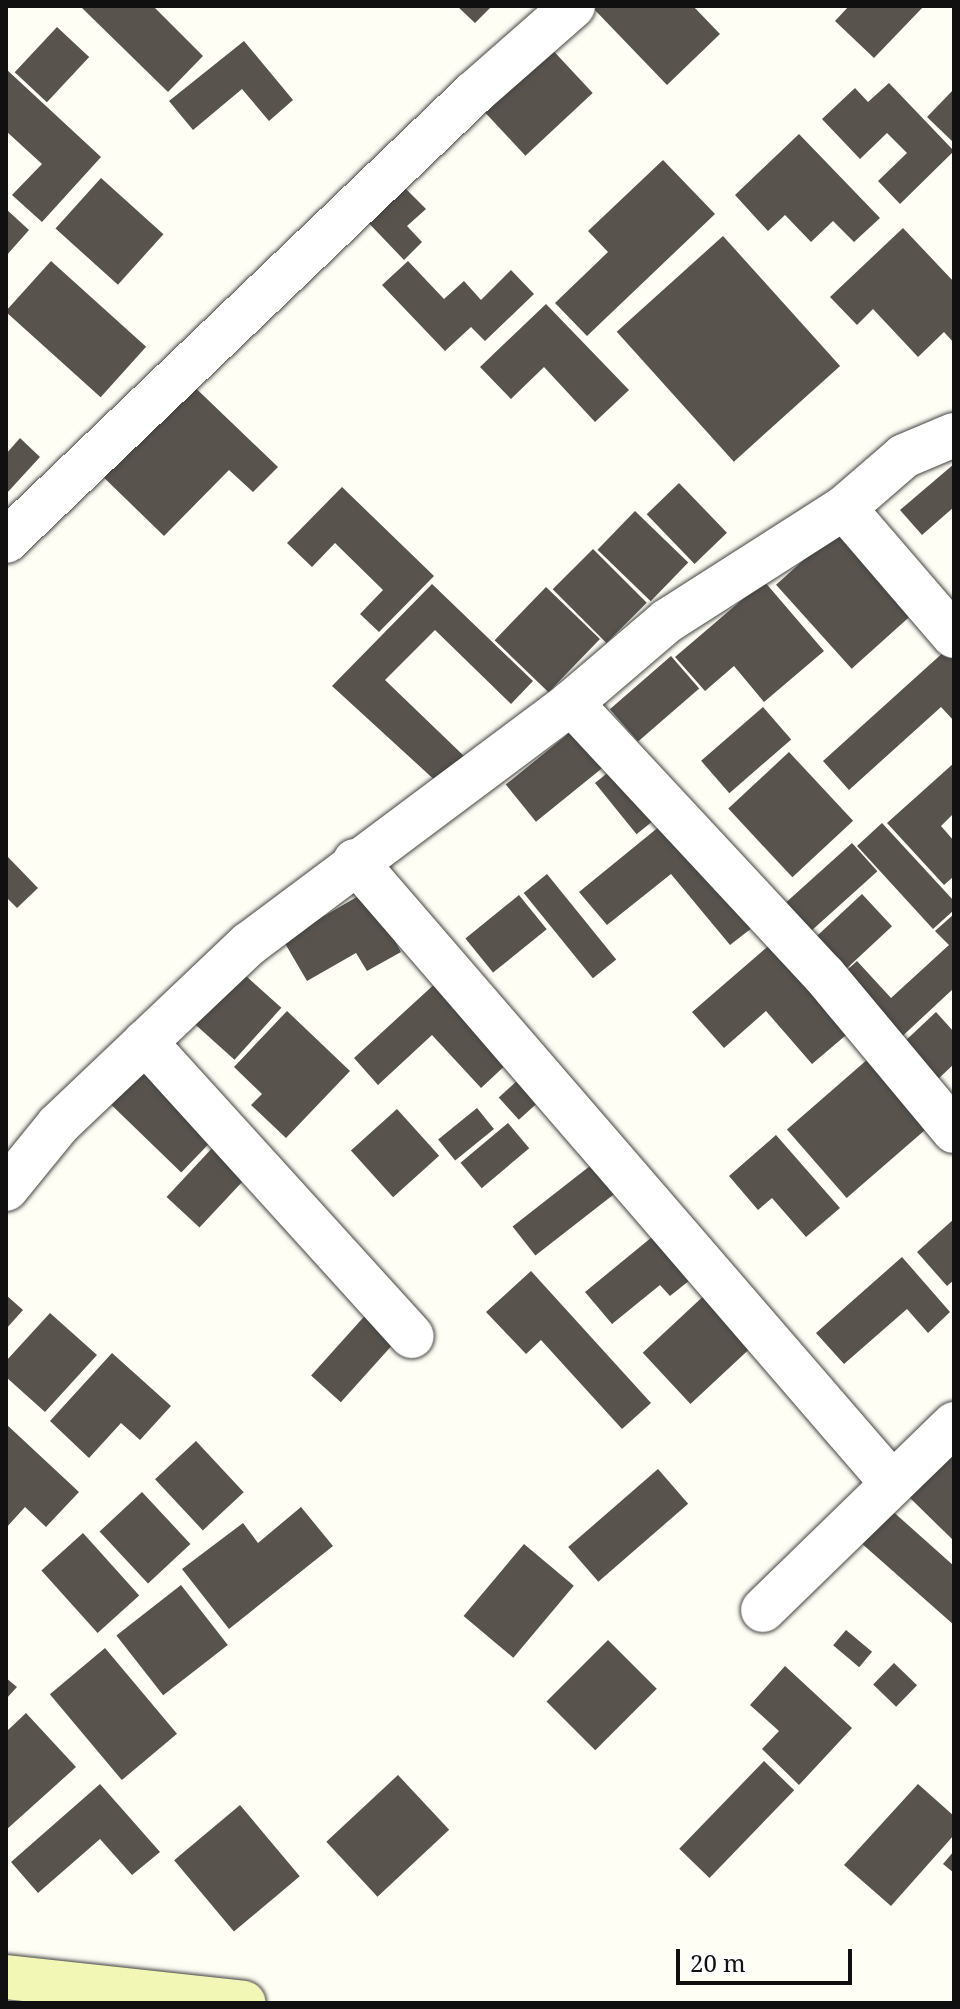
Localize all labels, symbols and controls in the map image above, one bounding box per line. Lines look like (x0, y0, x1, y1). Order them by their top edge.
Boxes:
scale bar (680, 1933, 856, 1983)
text: 20 m (690, 1946, 746, 1979)

